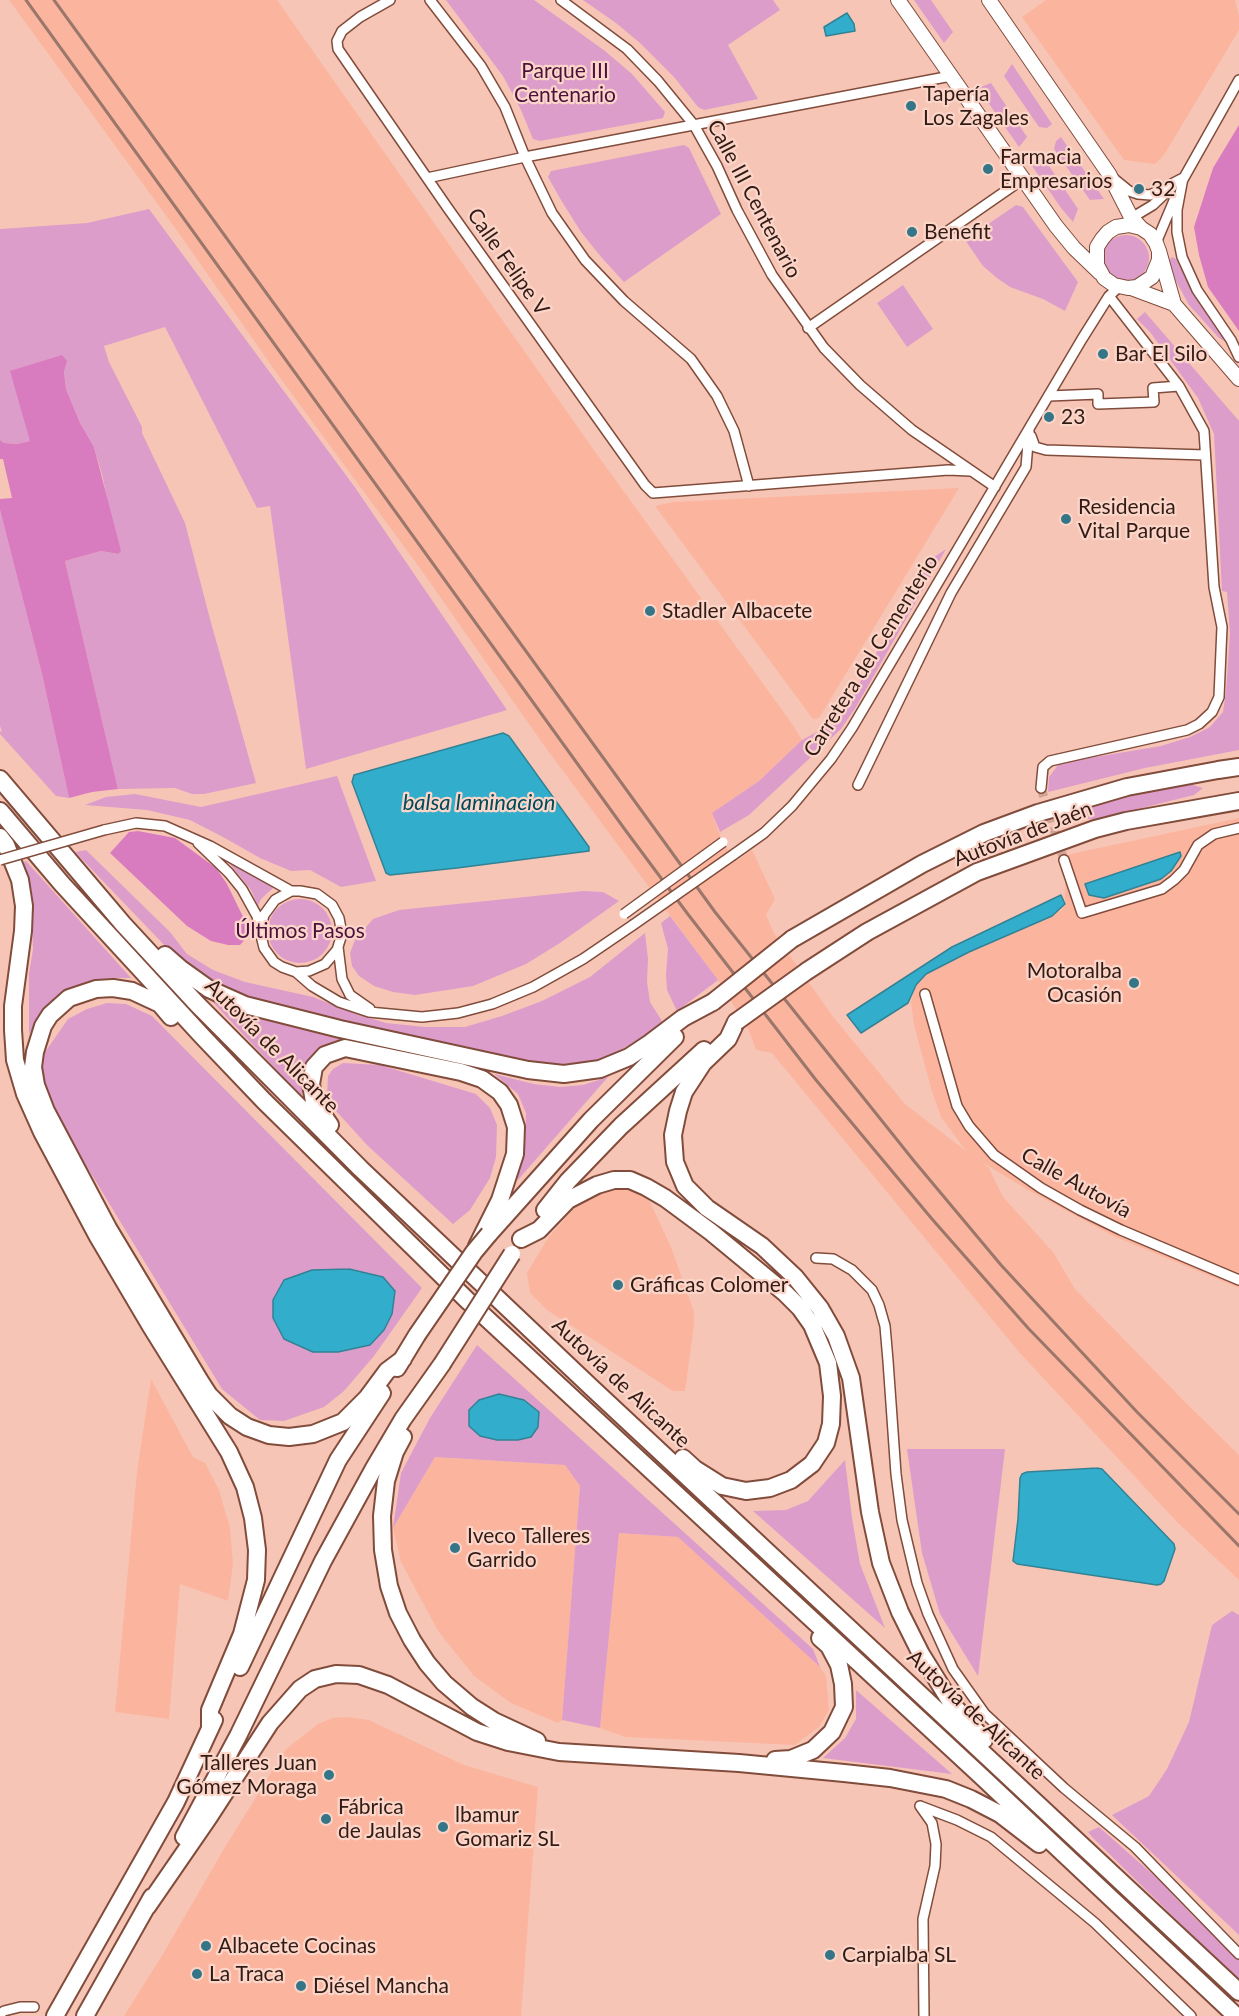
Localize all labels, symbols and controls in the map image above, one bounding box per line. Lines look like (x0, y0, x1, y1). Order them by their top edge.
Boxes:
park label: Parque III Centenario (514, 58, 616, 108)
place label: Tapería Los Zagales (923, 81, 1029, 131)
marker: Tapería Los Zagales (904, 99, 918, 113)
street label: Calle III Centenario (702, 116, 806, 282)
place label: Farmacia Empresarios (1000, 144, 1112, 194)
marker: Farmacia Empresarios (981, 162, 995, 176)
place label: 32 (1151, 176, 1175, 202)
marker: 32 (1132, 182, 1146, 196)
street label: Calle Felipe V (462, 203, 554, 321)
place label: Benefit (924, 219, 991, 245)
marker: Benefit (905, 225, 919, 239)
place label: Bar El Silo (1115, 341, 1207, 367)
marker: Bar El Silo (1096, 347, 1110, 361)
place label: 23 (1061, 404, 1085, 430)
marker: 23 (1042, 410, 1056, 424)
place label: Residencia Vital Parque (1078, 494, 1190, 544)
marker: Residencia Vital Parque (1059, 512, 1073, 526)
street label: Carretera del Cementerio (798, 550, 944, 762)
place label: Stadler Albacete (662, 598, 812, 624)
marker: Stadler Albacete (643, 604, 657, 618)
water label: balsa laminacion (403, 790, 555, 816)
street label: Autovía de Jaén (950, 796, 1096, 872)
park label: Últimos Pasos (235, 918, 365, 944)
place label: Motoralba Ocasión (1027, 958, 1122, 1008)
street label: Autovía de Alicante (200, 974, 344, 1118)
marker: Motoralba Ocasión (1127, 976, 1141, 990)
street label: Calle Autovía (1017, 1142, 1135, 1224)
place label: Gráficas Colomer (630, 1272, 788, 1298)
marker: Gráficas Colomer (611, 1278, 625, 1292)
street label: Autovía de Alicante (547, 1313, 695, 1453)
place label: Iveco Talleres Garrido (467, 1523, 590, 1573)
marker: Iveco Talleres Garrido (448, 1541, 462, 1555)
street label: Autovía de Alicante (902, 1645, 1050, 1785)
place label: Talleres Juan Gómez Moraga (176, 1750, 317, 1800)
marker: Talleres Juan Gómez Moraga (322, 1768, 336, 1782)
place label: Fábrica de Jaulas (338, 1794, 421, 1844)
place label: lbamur Gomariz SL (455, 1802, 560, 1852)
marker: Fábrica de Jaulas (319, 1812, 333, 1826)
marker: lbamur Gomariz SL (436, 1820, 450, 1834)
place label: Albacete Cocinas (218, 1933, 376, 1959)
marker: Albacete Cocinas (199, 1939, 213, 1953)
place label: Carpialba SL (842, 1942, 956, 1968)
marker: Carpialba SL (823, 1948, 837, 1962)
place label: La Traca (209, 1961, 284, 1987)
marker: La Traca (190, 1967, 204, 1981)
place label: Diésel Mancha (313, 1973, 449, 1999)
marker: Diésel Mancha (294, 1979, 308, 1993)

